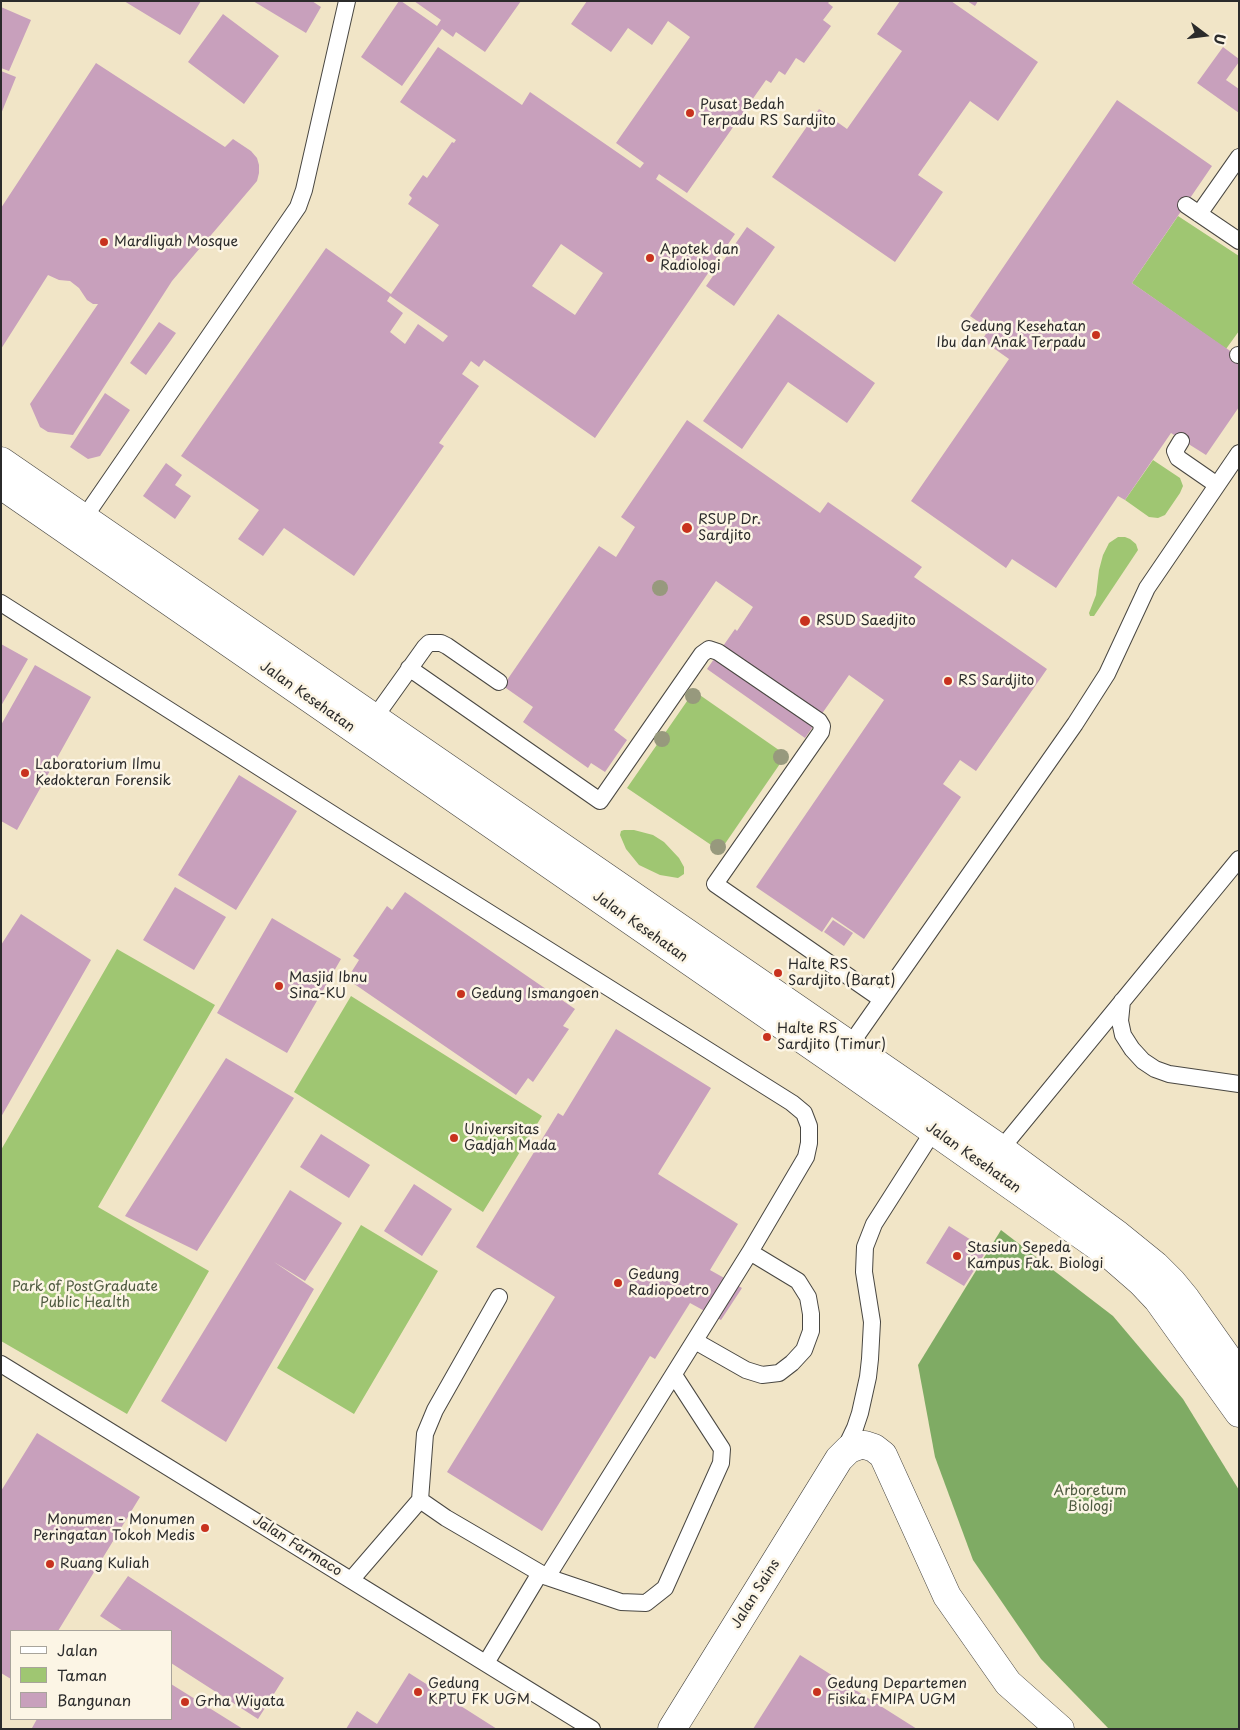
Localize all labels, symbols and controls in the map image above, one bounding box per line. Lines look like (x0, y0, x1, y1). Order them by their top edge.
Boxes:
north arrow (1180, 10, 1230, 60)
text: U (1208, 31, 1231, 47)
place label: Pusat Bedah Terpadu RS Sardjito (700, 97, 836, 130)
marker: Pusat Bedah Terpadu RS Sardjito (684, 107, 696, 119)
place label: Mardliyah Mosque (114, 234, 238, 250)
marker: Mardliyah Mosque (98, 236, 110, 248)
place label: Apotek dan Radiologi (660, 242, 739, 274)
marker: Apotek dan Radiologi (644, 252, 656, 264)
place label: Gedung Kesehatan Ibu dan Anak Terpadu (936, 319, 1086, 352)
marker: Gedung Kesehatan Ibu dan Anak Terpadu (1090, 329, 1102, 341)
place label: RSUP Dr. Sardjito (698, 512, 761, 544)
marker: RSUP Dr. Sardjito (680, 521, 694, 535)
place label: RSUD Saedjito (816, 613, 916, 629)
marker: RSUD Saedjito (798, 614, 812, 628)
street label: Jalan Kesehatan (256, 658, 358, 736)
place label: RS Sardjito (958, 673, 1034, 689)
marker: RS Sardjito (942, 675, 954, 687)
place label: Laboratorium Ilmu Kedokteran Forensik (35, 757, 171, 790)
marker: Laboratorium Ilmu Kedokteran Forensik (19, 767, 31, 779)
street label: Jalan Kesehatan (589, 888, 691, 966)
place label: Halte RS Sardjito (Barat) (788, 957, 895, 990)
marker: Halte RS Sardjito (Barat) (772, 967, 784, 979)
place label: Masjid Ibnu Sina-KU (289, 970, 367, 1002)
marker: Masjid Ibnu Sina-KU (273, 980, 285, 992)
place label: Gedung Ismangoen (471, 986, 599, 1002)
marker: Gedung Ismangoen (455, 988, 467, 1000)
place label: Halte RS Sardjito (Timur) (777, 1021, 886, 1054)
marker: Halte RS Sardjito (Timur) (761, 1031, 773, 1043)
street label: Jalan Kesehatan (922, 1119, 1024, 1197)
place label: Universitas Gadjah Mada (464, 1122, 556, 1154)
marker: Universitas Gadjah Mada (448, 1132, 460, 1144)
place label: Stasiun Sepeda Kampus Fak. Biologi (967, 1240, 1103, 1272)
marker: Stasiun Sepeda Kampus Fak. Biologi (951, 1250, 963, 1262)
place label: Gedung Radiopoetro (628, 1267, 709, 1300)
marker: Gedung Radiopoetro (612, 1277, 624, 1289)
park label: Park of PostGraduate Public Health (12, 1279, 158, 1311)
park label: Arboretum Biologi (1054, 1483, 1126, 1515)
place label: Monumen - Monumen Peringatan Tokoh Medis (33, 1512, 195, 1544)
street label: Jalan Farmaco (249, 1512, 345, 1580)
marker: Monumen - Monumen Peringatan Tokoh Medis (199, 1522, 211, 1534)
place label: Ruang Kuliah (60, 1556, 149, 1572)
street label: Jalan Sains (728, 1556, 784, 1632)
marker: Ruang Kuliah (44, 1558, 56, 1570)
legend (10, 1630, 172, 1720)
text: Jalan (57, 1638, 98, 1661)
text: Taman (57, 1663, 107, 1686)
place label: Gedung KPTU FK UGM (428, 1676, 530, 1708)
place label: Gedung Departemen Fisika FMIPA UGM (827, 1676, 967, 1708)
marker: Gedung KPTU FK UGM (412, 1686, 424, 1698)
marker: Gedung Departemen Fisika FMIPA UGM (811, 1686, 823, 1698)
text: Bangunan (57, 1688, 131, 1711)
place label: Grha Wiyata (195, 1694, 284, 1710)
marker: Grha Wiyata (179, 1696, 191, 1708)

